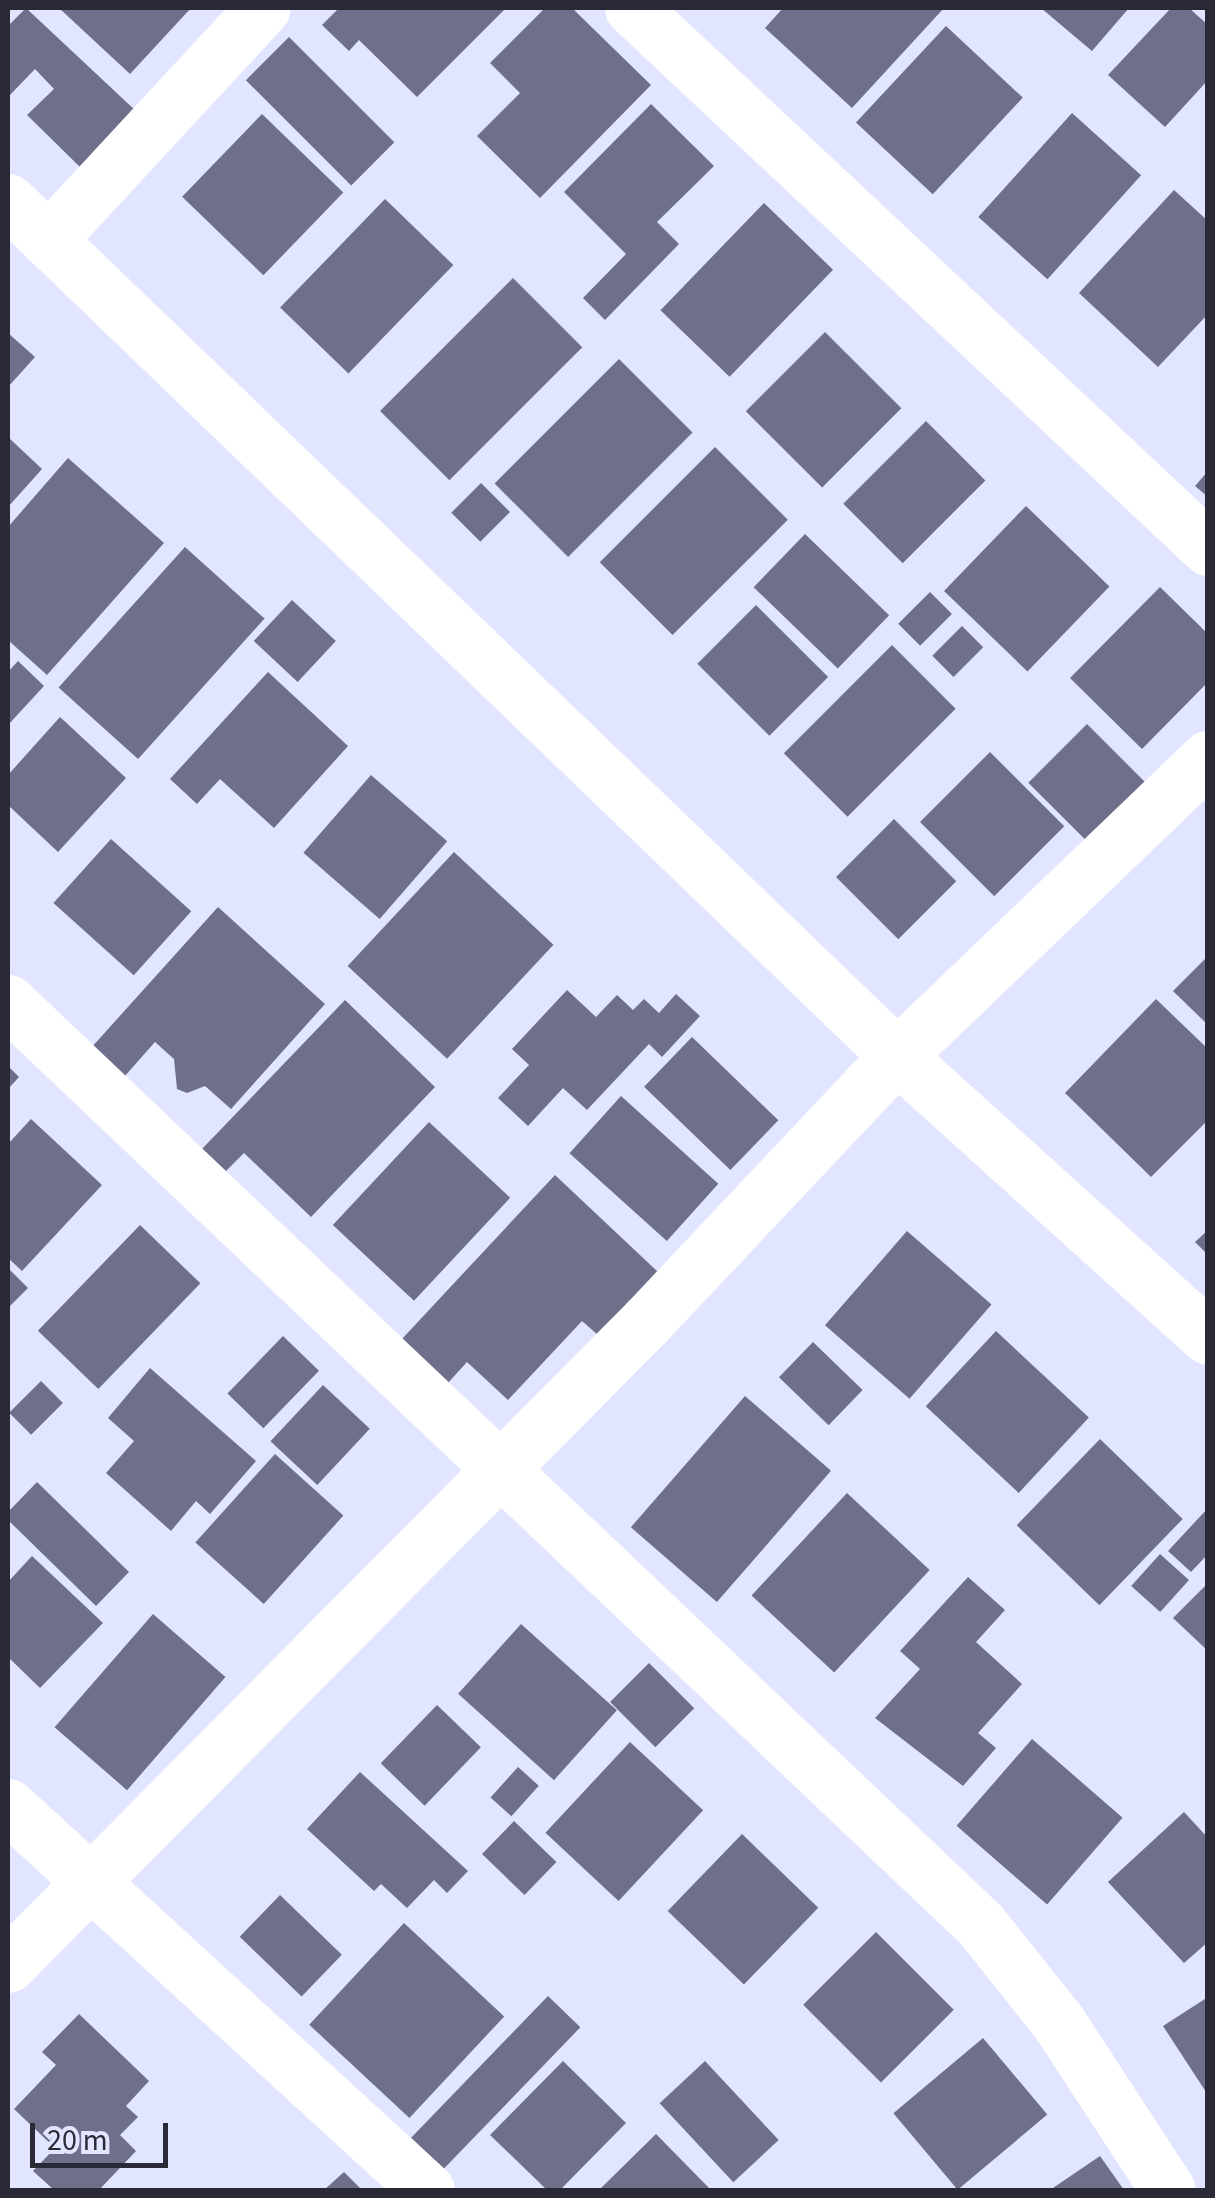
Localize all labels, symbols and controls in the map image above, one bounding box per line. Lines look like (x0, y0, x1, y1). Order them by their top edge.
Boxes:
scale bar (35, 2103, 172, 2165)
text: 20 m (47, 2119, 108, 2162)

